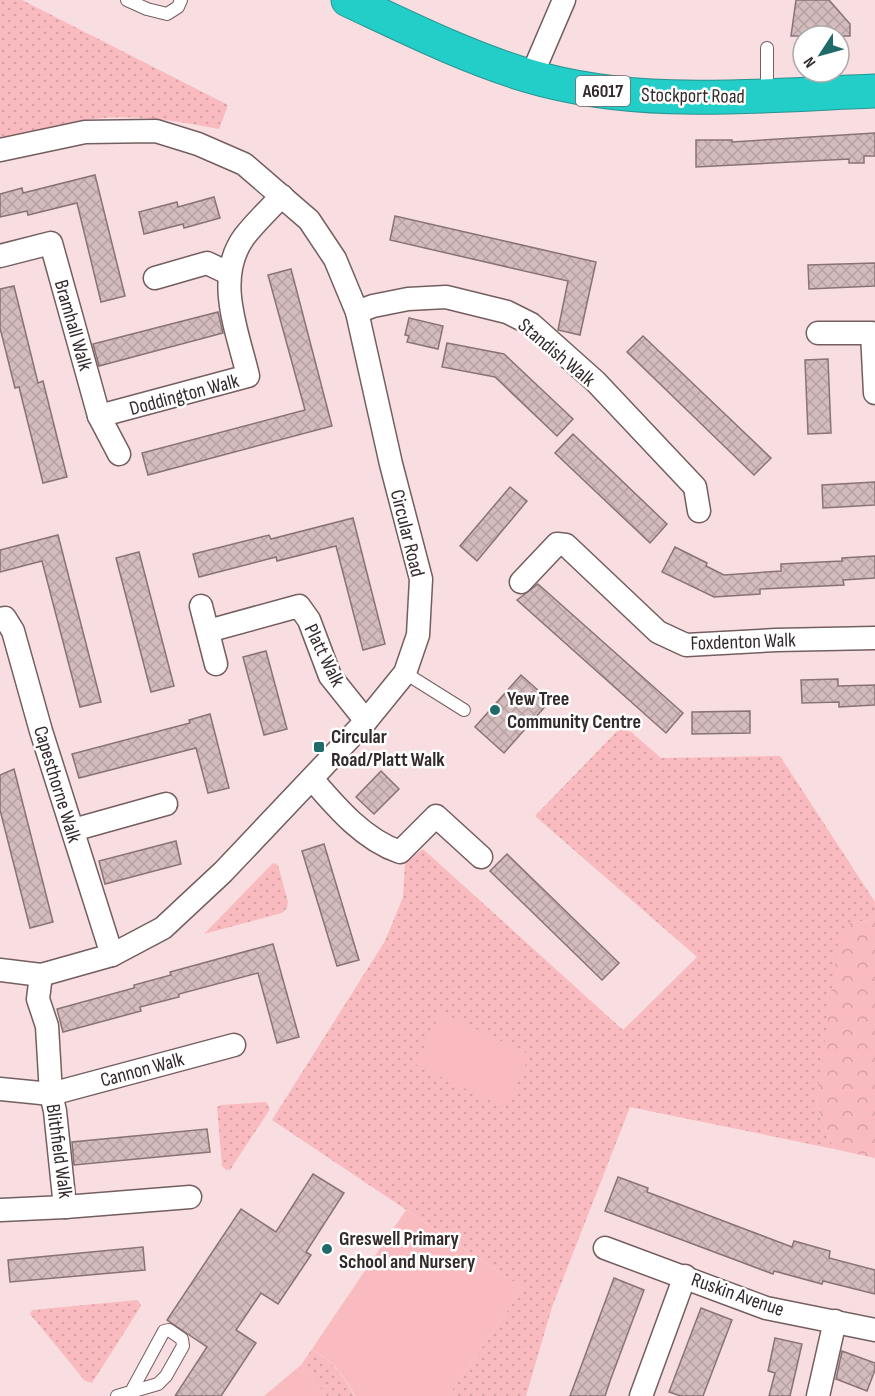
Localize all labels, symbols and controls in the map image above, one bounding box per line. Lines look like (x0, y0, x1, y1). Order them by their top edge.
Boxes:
north arrow (791, 24, 851, 84)
text: N (800, 53, 820, 71)
road number: A6017 (576, 76, 630, 106)
street label: Stockport Road (641, 83, 745, 109)
street label: Bramhall Walk (49, 277, 98, 374)
street label: Standish Walk (513, 314, 600, 392)
street label: Doddington Walk (127, 369, 242, 421)
street label: Circular Road (385, 487, 429, 579)
street label: Platt Walk (299, 620, 350, 691)
street label: Foxdenton Walk (690, 628, 796, 656)
place label: Yew Tree Community Centre (507, 687, 641, 734)
marker: Yew Tree Community Centre (488, 703, 502, 717)
street label: Capesthorne Walk (28, 723, 86, 846)
place label: Circular Road/Platt Walk (331, 725, 445, 772)
marker: Circular Road/Platt Walk (312, 740, 326, 754)
street label: Cannon Walk (98, 1047, 187, 1093)
street label: Blithfield Walk (41, 1102, 78, 1200)
place label: Greswell Primary School and Nursery (339, 1227, 476, 1274)
marker: Greswell Primary School and Nursery (320, 1242, 334, 1256)
street label: Ruskin Avenue (688, 1268, 787, 1322)

